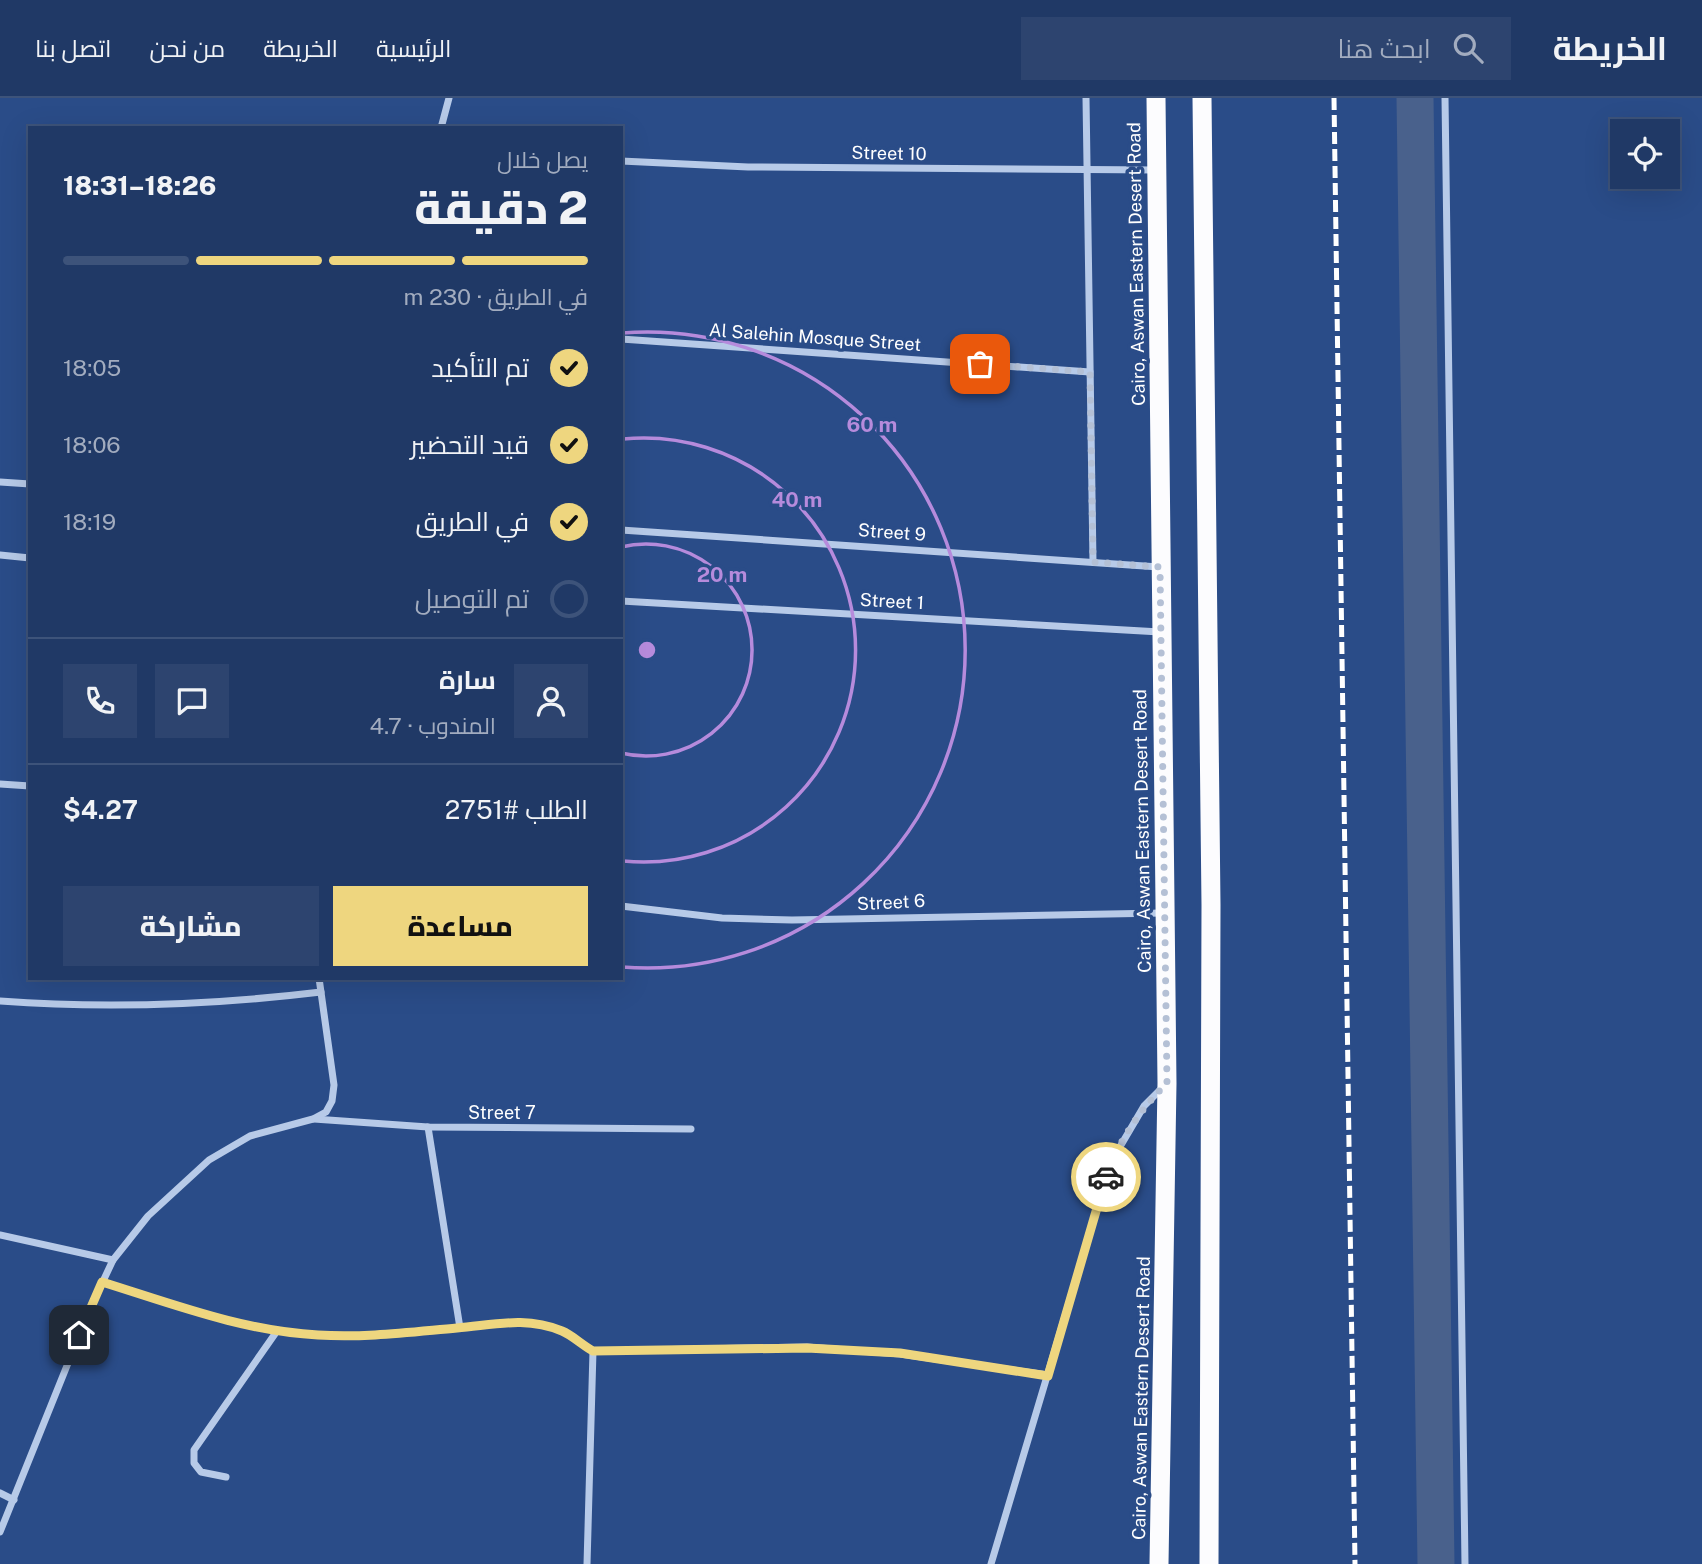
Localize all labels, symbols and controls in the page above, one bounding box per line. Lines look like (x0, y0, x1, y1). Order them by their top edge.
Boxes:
search box (1021, 17, 1511, 80)
icon: search (1449, 29, 1487, 67)
text: الخريطة (1553, 29, 1667, 67)
text: ابحث هنا (1337, 33, 1431, 64)
text: اتصل بنا (35, 34, 112, 62)
text: من نحن (150, 34, 225, 62)
text: الخريطة (263, 34, 338, 62)
text: الرئيسية (376, 34, 451, 62)
map controls (1610, 119, 1680, 189)
button: locate (1610, 119, 1680, 189)
street label: Cairo, Aswan Eastern Desert Road (1123, 122, 1149, 406)
street label: Street 10 (851, 142, 927, 164)
text: يصل خلال (497, 146, 588, 173)
text: 18:26–18:31 (63, 170, 216, 201)
text: 2 دقيقة (414, 180, 588, 234)
text: في الطريق · 230 m (404, 283, 588, 310)
street label: Al Salehin Mosque Street (708, 319, 922, 355)
pin (950, 334, 1010, 394)
icon: bag (961, 345, 999, 383)
icon: check (550, 349, 588, 387)
text: تم التأكيد (431, 352, 529, 383)
text: 18:05 (63, 354, 121, 381)
text: 60 m (847, 412, 897, 437)
icon: check (550, 426, 588, 464)
text: قيد التحضير (410, 429, 529, 460)
text: 18:06 (63, 431, 121, 458)
text: 40 m (772, 487, 822, 512)
icon: check (550, 503, 588, 541)
text: في الطريق (415, 506, 529, 537)
text: 18:19 (63, 508, 116, 535)
street label: Street 9 (857, 519, 927, 545)
text: 20 m (697, 562, 747, 587)
text: تم التوصيل (415, 583, 529, 614)
street label: Street 1 (859, 589, 925, 613)
centre of rings (635, 638, 659, 662)
button: phone (63, 664, 137, 738)
button: chat (155, 664, 229, 738)
text: سارة (439, 664, 496, 695)
button: person (514, 664, 588, 738)
street label: Cairo, Aswan Eastern Desert Road (1129, 689, 1155, 973)
text: المندوب · 4.7 (370, 712, 496, 739)
text: $4.27 (63, 794, 138, 825)
text: الطلب #2751 (445, 794, 588, 825)
button: مشاركة (63, 886, 319, 966)
button: مساعدة (333, 886, 588, 966)
street label: Street 6 (856, 890, 926, 914)
street label: Street 7 (468, 1102, 536, 1123)
courier (1071, 1142, 1141, 1212)
icon: car (1087, 1158, 1125, 1196)
street label: Cairo, Aswan Eastern Desert Road (1128, 1256, 1154, 1540)
pin (49, 1305, 109, 1365)
icon: home (60, 1316, 98, 1354)

